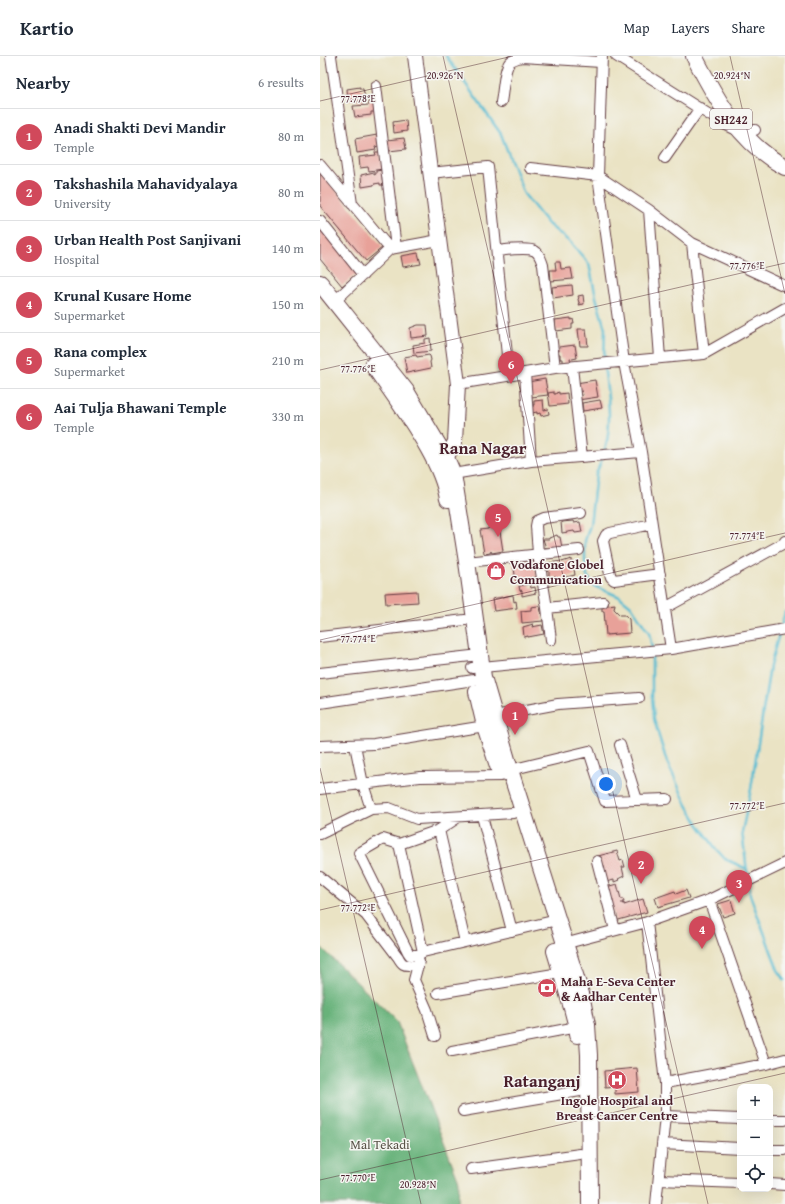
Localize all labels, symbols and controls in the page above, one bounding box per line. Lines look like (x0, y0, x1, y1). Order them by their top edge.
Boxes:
text: Kartio (20, 14, 74, 42)
text: Map (624, 18, 650, 38)
text: Layers (672, 18, 710, 38)
text: Share (732, 18, 765, 38)
text: 20.926°N (427, 68, 464, 83)
text: 20.924°N (714, 68, 751, 83)
text: Nearby (16, 70, 70, 95)
text: 6 results (258, 73, 304, 92)
text: 77.778°E (340, 91, 376, 106)
road number: SH242 (710, 109, 752, 129)
text: Anadi Shakti Devi Mandir (54, 117, 226, 138)
text: 1 (26, 127, 32, 146)
text: 80 m (278, 127, 304, 146)
text: Temple (54, 138, 94, 157)
text: Takshashila Mahavidyalaya (54, 173, 238, 194)
text: 2 (26, 183, 32, 202)
text: 80 m (278, 183, 304, 202)
text: University (54, 194, 111, 213)
text: Urban Health Post Sanjivani (54, 229, 241, 250)
text: 3 (26, 239, 32, 258)
text: 140 m (272, 239, 304, 258)
text: Hospital (54, 250, 99, 269)
text: 77.776°E (729, 258, 765, 273)
text: Krunal Kusare Home (54, 285, 192, 306)
text: 4 (26, 295, 32, 314)
text: 150 m (272, 295, 304, 314)
text: Supermarket (54, 306, 125, 325)
text: Rana complex (54, 341, 147, 362)
text: 5 (26, 351, 32, 370)
text: 210 m (272, 351, 304, 370)
pin: 6 (498, 351, 524, 384)
text: 77.776°E (340, 361, 376, 376)
text: Supermarket (54, 362, 125, 381)
text: Aai Tulja Bhawani Temple (54, 397, 227, 418)
text: 6 (26, 407, 32, 426)
text: 330 m (272, 407, 304, 426)
text: Temple (54, 418, 94, 437)
district label: Rana Nagar (439, 435, 527, 460)
pin: 5 (485, 504, 511, 537)
text: 77.774°E (729, 528, 765, 543)
place label: Vodafone Globel Communication (510, 555, 604, 589)
shop icon: Vodafone Globel Communication (485, 560, 507, 582)
text: 77.774°E (340, 631, 376, 646)
pin: 1 (502, 702, 528, 735)
your location (596, 774, 616, 794)
text: 77.772°E (729, 798, 765, 813)
pin: 2 (628, 851, 654, 884)
pin: 3 (726, 870, 752, 903)
text: 77.772°E (340, 900, 376, 915)
pin: 4 (689, 916, 715, 949)
place label: Maha E-Seva Center & Aadhar Center (561, 972, 676, 1006)
bank icon: Maha E-Seva Center & Aadhar Center (536, 977, 558, 999)
district label: Ratanganj (503, 1068, 581, 1093)
hospital icon: Ingole Hospital and Breast Cancer Centre (606, 1069, 628, 1091)
map controls (737, 1084, 773, 1192)
button: + (737, 1084, 773, 1120)
place label: Ingole Hospital and Breast Cancer Centre (556, 1091, 678, 1125)
button: − (737, 1120, 773, 1156)
park label: Mal Tekadi (350, 1135, 410, 1154)
button: locate (737, 1156, 773, 1192)
text: 77.770°E (340, 1170, 376, 1185)
text: 20.928°N (400, 1177, 437, 1192)

